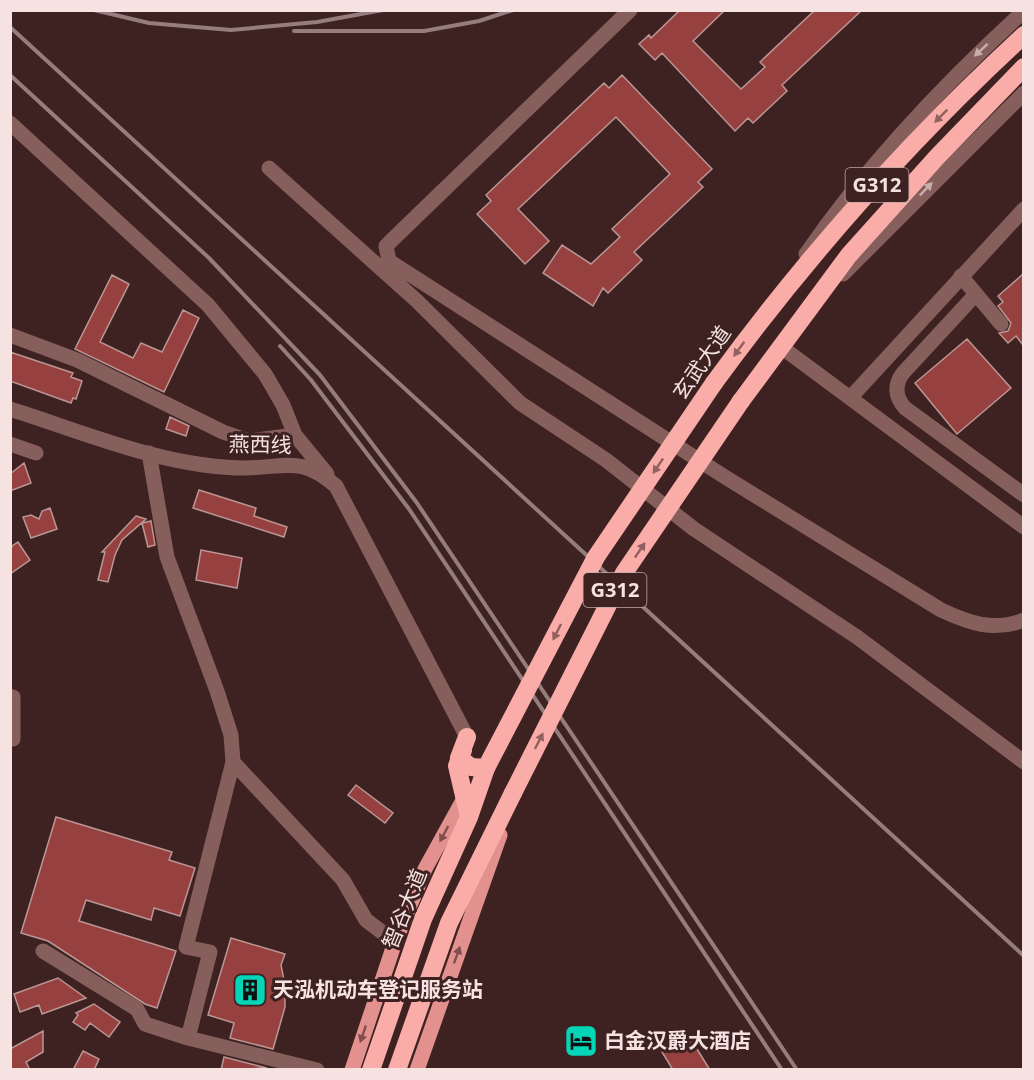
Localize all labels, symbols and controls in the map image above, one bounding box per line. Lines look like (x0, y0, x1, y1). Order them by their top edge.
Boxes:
one-way arrow (973, 43, 988, 57)
one-way arrow (934, 109, 948, 123)
road number: G312 (846, 168, 908, 202)
one-way arrow (918, 182, 932, 196)
street label: 玄武大道 (666, 320, 737, 405)
one-way arrow (733, 342, 745, 357)
street label: 燕西线 (228, 429, 292, 459)
one-way arrow (652, 457, 664, 473)
one-way arrow (634, 542, 646, 558)
road number: G312 (584, 573, 646, 607)
one-way arrow (552, 624, 562, 641)
one-way arrow (535, 732, 544, 749)
one-way arrow (439, 826, 449, 843)
street label: 智谷大道 (375, 864, 433, 953)
one-way arrow (453, 946, 462, 964)
building icon: 天泓机动车登记服务站 (232, 972, 268, 1008)
place label: 天泓机动车登记服务站 (273, 975, 483, 1003)
hotel icon: 白金汉爵大酒店 (563, 1023, 599, 1059)
one-way arrow (358, 1025, 368, 1043)
place label: 白金汉爵大酒店 (604, 1026, 751, 1054)

